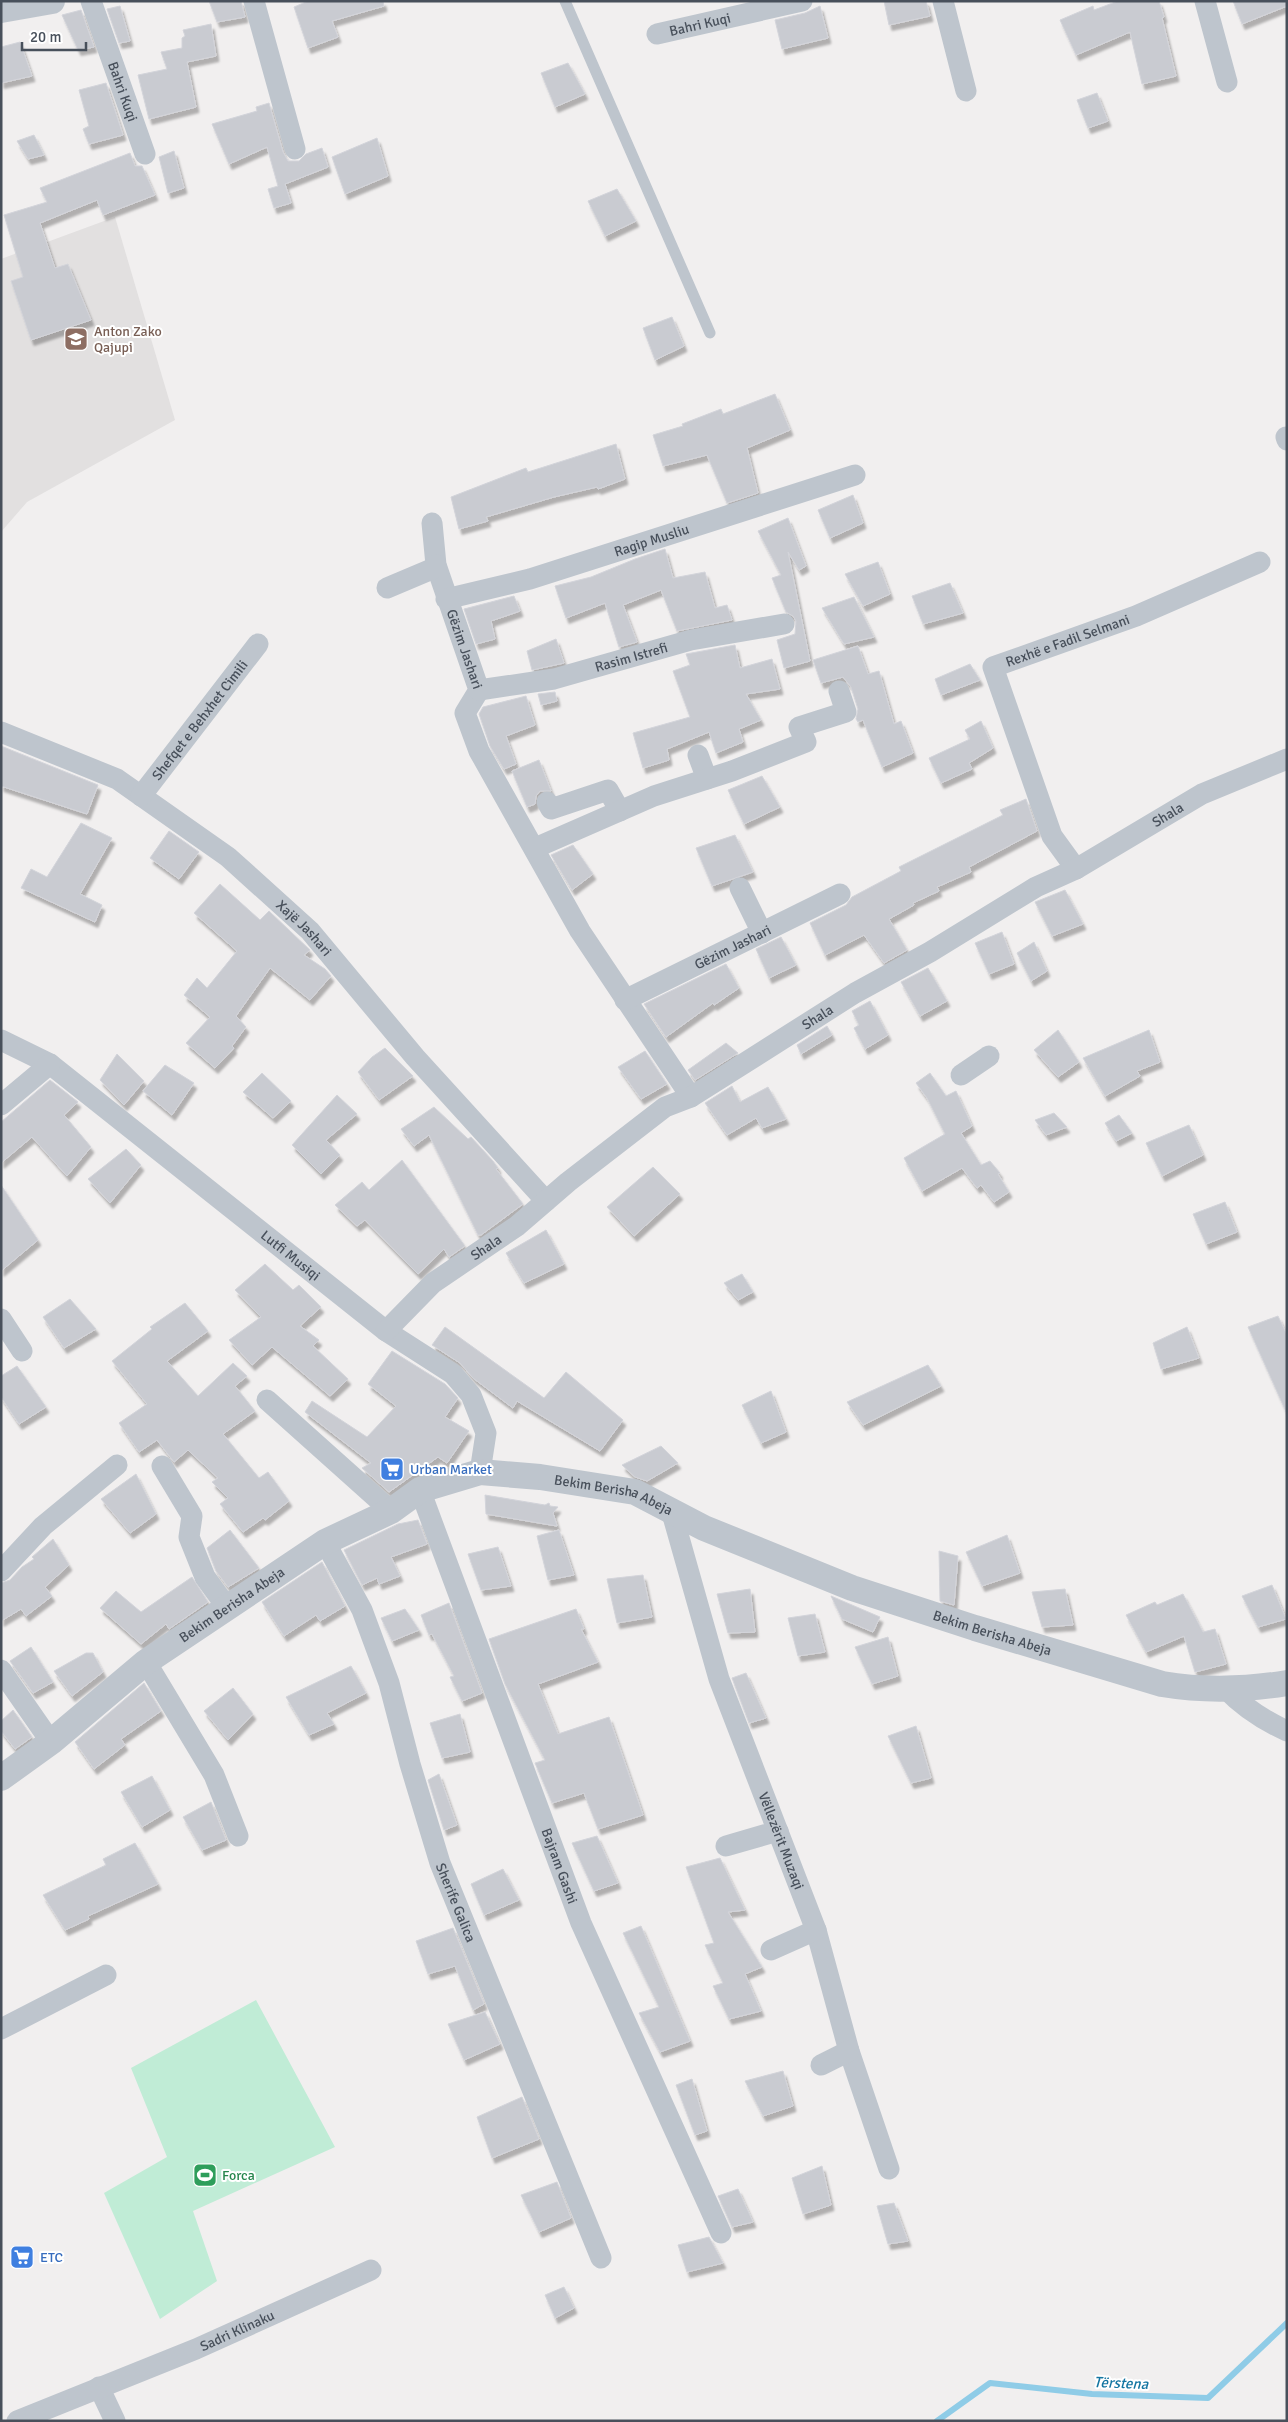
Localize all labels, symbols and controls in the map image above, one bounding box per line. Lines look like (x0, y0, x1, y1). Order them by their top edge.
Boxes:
street label: Bahri Kuqi (668, 9, 732, 39)
scale bar (22, 20, 86, 52)
text: 20 m (30, 28, 61, 46)
street label: Bahri Kuqi (105, 59, 141, 124)
place label: Anton Zako Qajupi (94, 323, 162, 356)
school or university icon: Anton Zako Qajupi (63, 326, 89, 352)
street label: Ragip Musliu (612, 520, 691, 560)
street label: Gëzim Jashari (443, 607, 487, 691)
street label: Rexhë e Fadil Selmani (1003, 610, 1132, 670)
street label: Rasim Istrefi (593, 639, 669, 675)
street label: Shefqet e Behxhet Cimili (148, 657, 251, 783)
street label: Shala (1149, 799, 1186, 830)
street label: Xajë Jashari (273, 896, 336, 959)
street label: Gëzim Jashari (691, 921, 774, 973)
street label: Shala (798, 1001, 836, 1033)
street label: Lutfi Musiqi (258, 1226, 324, 1284)
street label: Shala (467, 1231, 505, 1264)
supermarket icon: Urban Market (379, 1456, 405, 1482)
place label: Urban Market (410, 1461, 492, 1478)
street label: Bekim Berisha Abeja (553, 1471, 676, 1519)
street label: Bekim Berisha Abeja (176, 1563, 288, 1646)
street label: Bekim Berisha Abeja (931, 1606, 1054, 1659)
street label: Vëllezërit Muzaqi (755, 1790, 808, 1892)
street label: Bajram Gashi (538, 1826, 582, 1906)
street label: Sherife Galica (432, 1860, 480, 1945)
sports icon: Forca (192, 2162, 218, 2188)
place label: Forca (222, 2167, 255, 2184)
supermarket icon: ETC (9, 2244, 35, 2270)
place label: ETC (40, 2249, 63, 2266)
street label: Sadri Klinaku (197, 2306, 277, 2355)
water label: Tërstena (1093, 2373, 1149, 2393)

